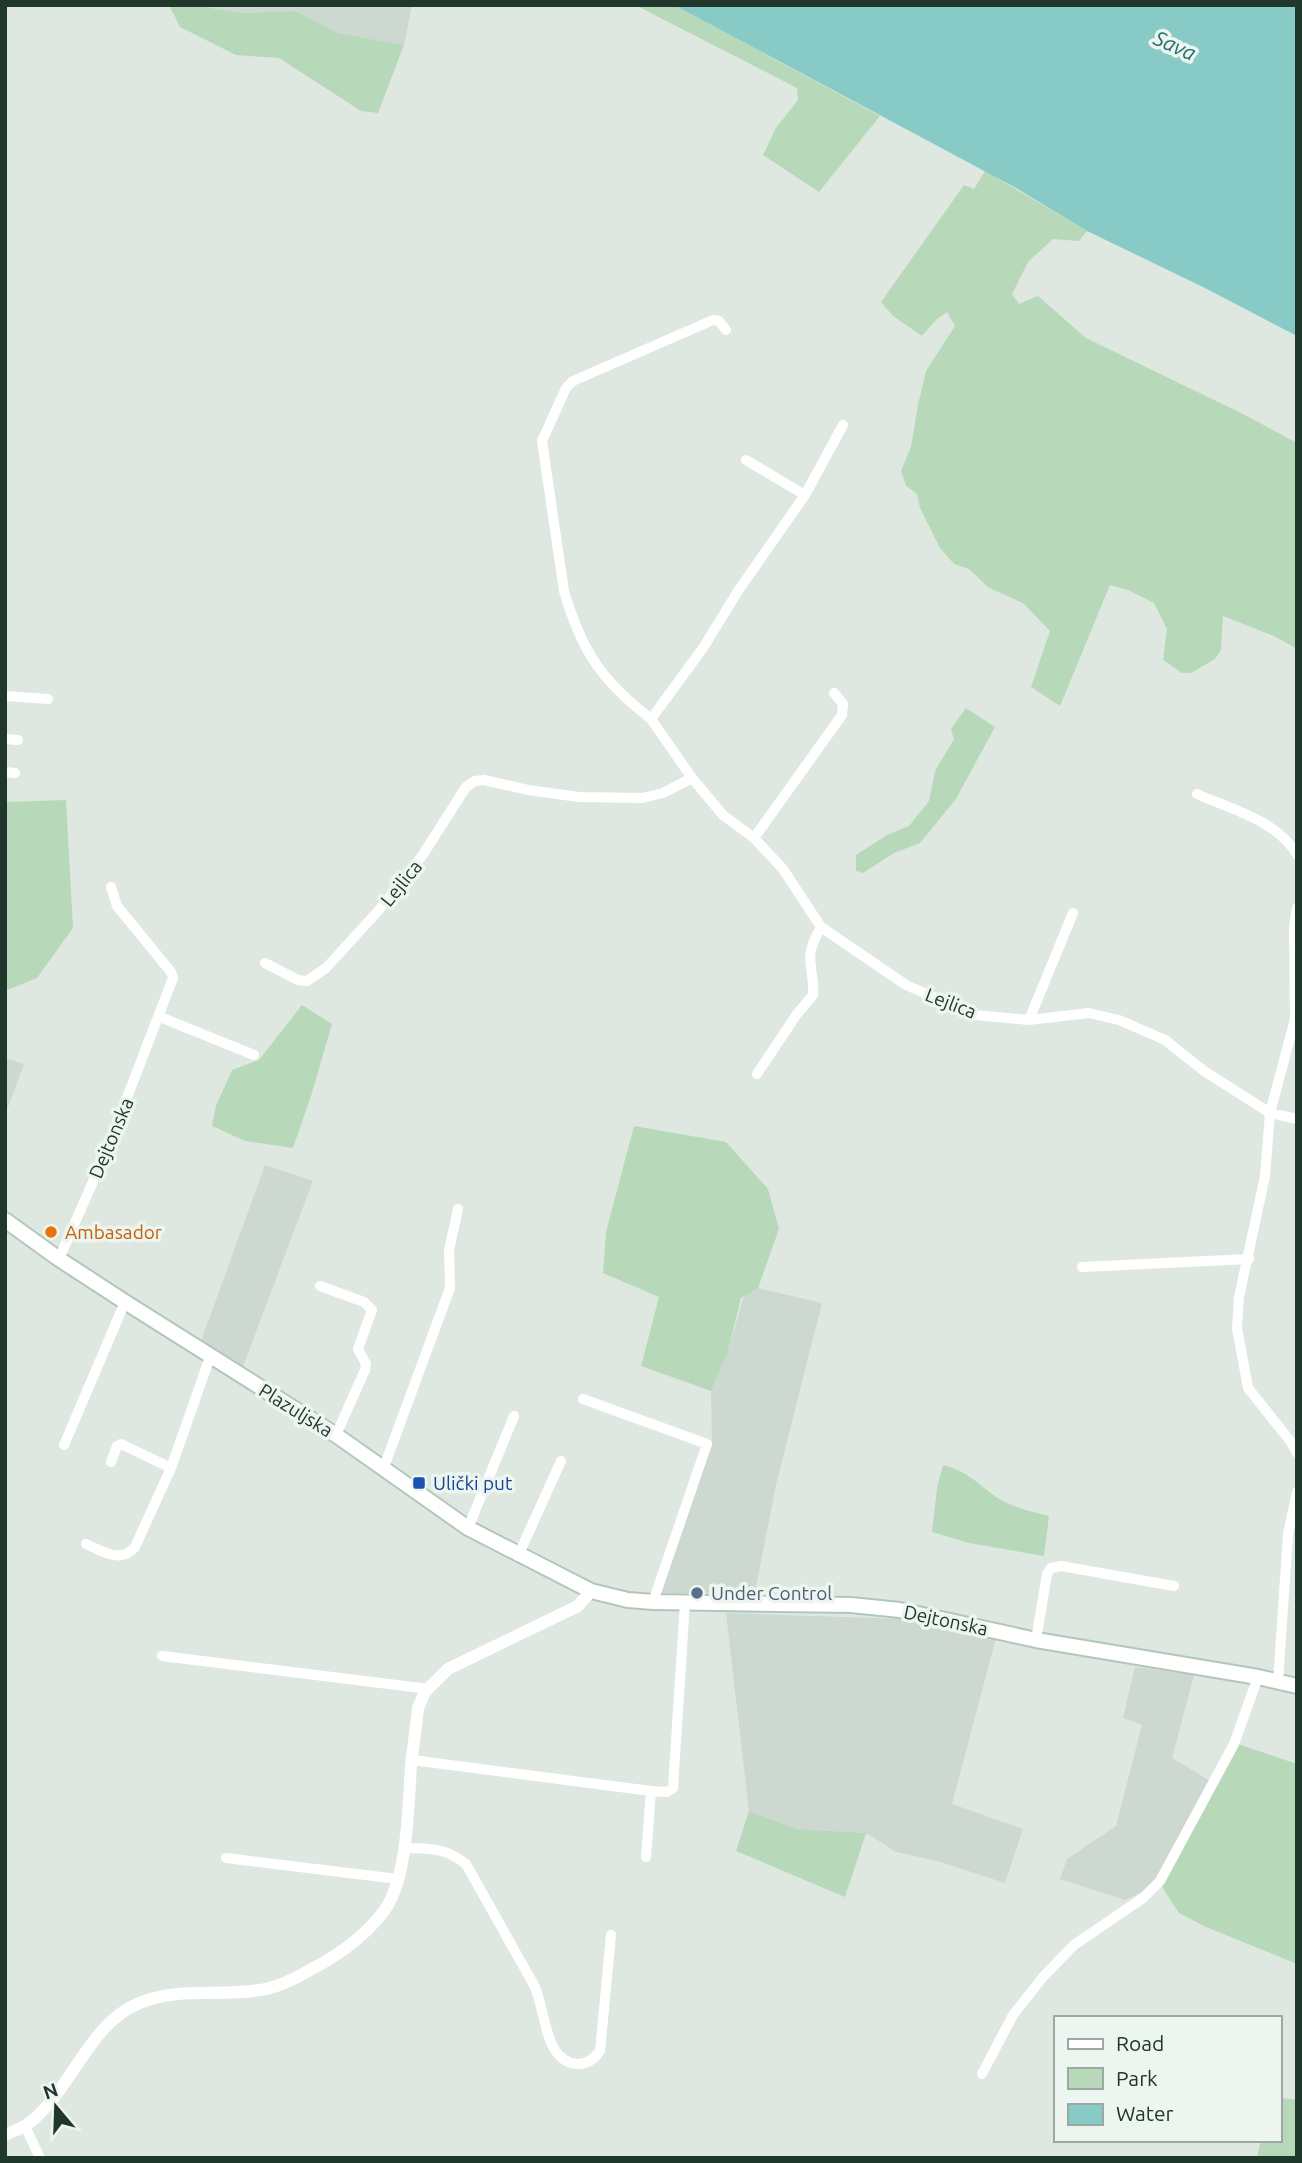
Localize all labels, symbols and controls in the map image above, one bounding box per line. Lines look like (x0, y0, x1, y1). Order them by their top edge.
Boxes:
water label: Sava (1149, 25, 1200, 65)
street label: Lejlica (376, 856, 426, 910)
street label: Lejlica (922, 983, 980, 1023)
street label: Dejtonska (84, 1094, 138, 1182)
place label: Ambasador (65, 1221, 162, 1243)
marker: Ambasador (43, 1224, 59, 1240)
street label: Plazuljska (255, 1379, 337, 1441)
place label: Ulički put (433, 1472, 513, 1494)
marker: Ulički put (411, 1475, 427, 1491)
place label: Under Control (711, 1582, 832, 1604)
marker: Under Control (689, 1585, 705, 1601)
street label: Dejtonska (902, 1600, 990, 1640)
legend (1054, 2016, 1281, 2142)
text: Road (1116, 2031, 1164, 2055)
text: Park (1116, 2066, 1158, 2090)
north arrow (21, 2072, 91, 2142)
text: N (40, 2078, 61, 2104)
text: Water (1116, 2101, 1174, 2125)

